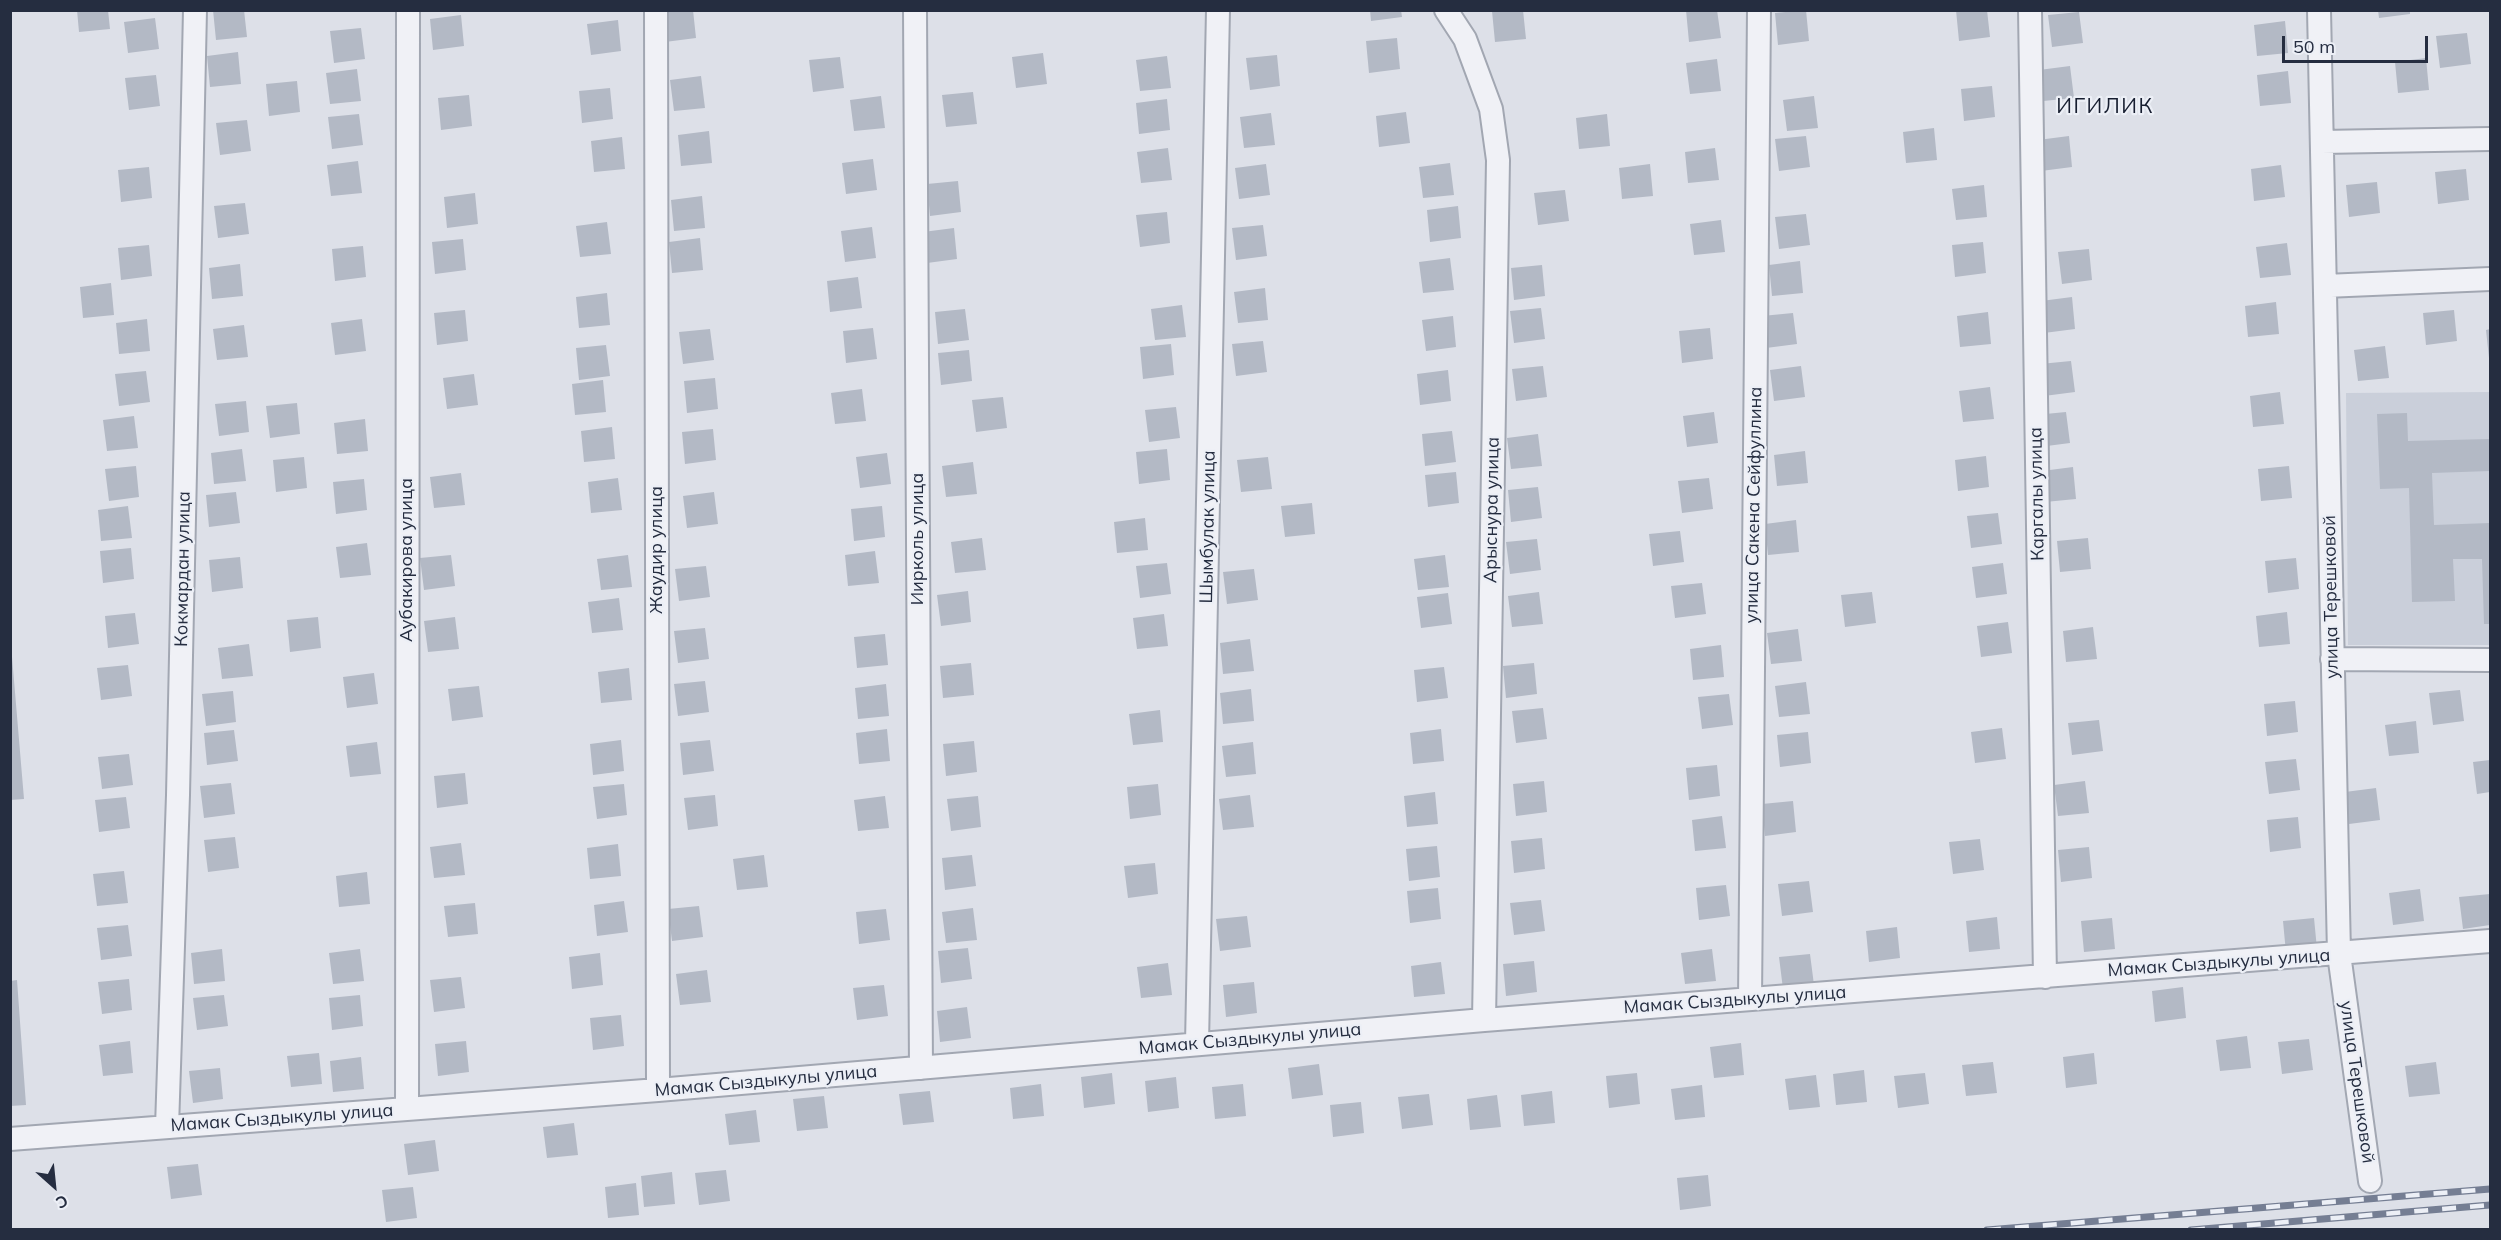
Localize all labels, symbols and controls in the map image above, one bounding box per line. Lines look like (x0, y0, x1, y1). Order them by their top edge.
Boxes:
scale bar (2285, 24, 2430, 62)
text: 50 m (2293, 35, 2335, 58)
district label: ИГИЛИК (2056, 94, 2154, 120)
street label: улица Сакена Сейфуллина (1741, 386, 1767, 624)
street label: Каргалы улица (2025, 427, 2049, 561)
street label: Арыснура улица (1480, 437, 1504, 583)
street label: Шымбулак улица (1196, 450, 1220, 604)
street label: Иирколь улица (907, 473, 929, 605)
street label: Аубакирова улица (396, 478, 418, 642)
street label: Жаудир улица (646, 486, 668, 614)
street label: Кокмардан улица (171, 491, 195, 647)
street label: улица Терешковой (2319, 515, 2343, 679)
street label: Мамак Сыздыкулы улица (2107, 944, 2331, 982)
street label: Мамак Сыздыкулы улица (1623, 981, 1847, 1019)
street label: улица Терешковой (2335, 999, 2379, 1165)
street label: Мамак Сыздыкулы улица (1138, 1019, 1362, 1059)
street label: Мамак Сыздыкулы улица (654, 1061, 878, 1101)
street label: Мамак Сыздыкулы улица (170, 1099, 394, 1137)
north arrow (24, 1156, 84, 1216)
text: С (53, 1191, 72, 1213)

